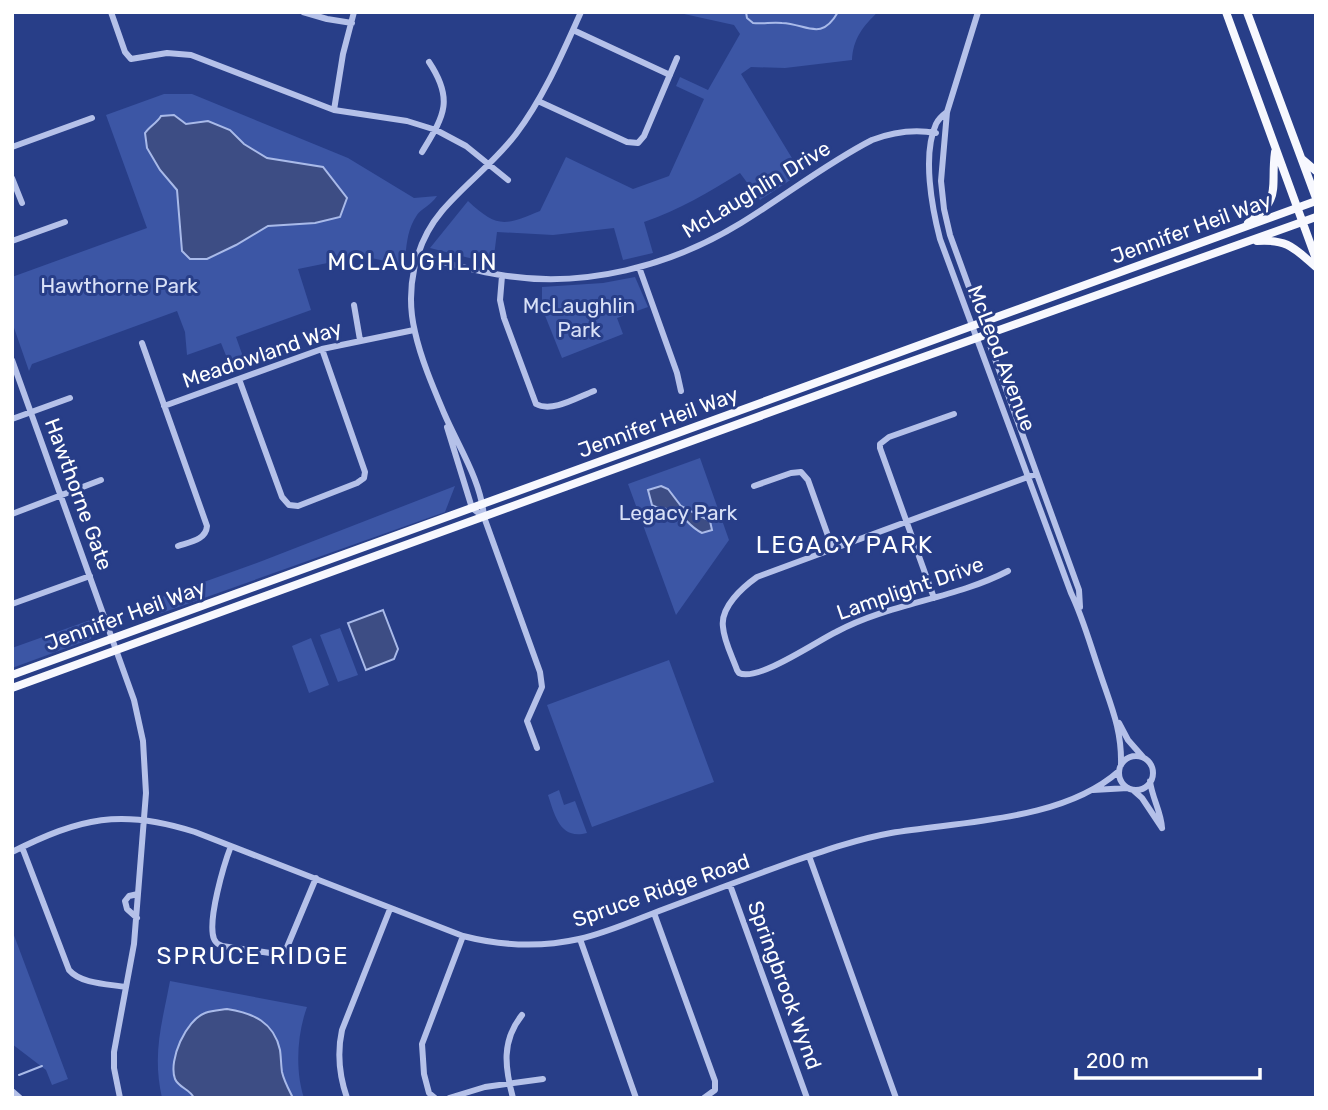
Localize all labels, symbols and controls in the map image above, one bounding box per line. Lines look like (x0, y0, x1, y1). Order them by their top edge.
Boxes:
street label: McLaughlin Drive (677, 135, 835, 243)
street label: Jennifer Heil Way (1107, 187, 1275, 269)
district label: MCLAUGHLIN (327, 248, 499, 276)
park label: Hawthorne Park (40, 273, 198, 298)
street label: McLeod Avenue (963, 281, 1041, 435)
park label: McLaughlin Park (523, 293, 635, 342)
street label: Meadowland Way (179, 315, 345, 393)
street label: Jennifer Heil Way (574, 381, 742, 463)
street label: Hawthorne Gate (40, 415, 118, 573)
park label: Legacy Park (619, 500, 737, 525)
district label: LEGACY PARK (756, 531, 934, 559)
street label: Lamplight Drive (833, 551, 987, 625)
street label: Jennifer Heil Way (41, 574, 209, 656)
street label: Spruce Ridge Road (569, 848, 753, 932)
street label: Springbrook Wynd (743, 897, 827, 1073)
district label: SPRUCE RIDGE (157, 942, 349, 970)
scale bar (1076, 1036, 1260, 1080)
text: 200 m (1086, 1048, 1149, 1073)

